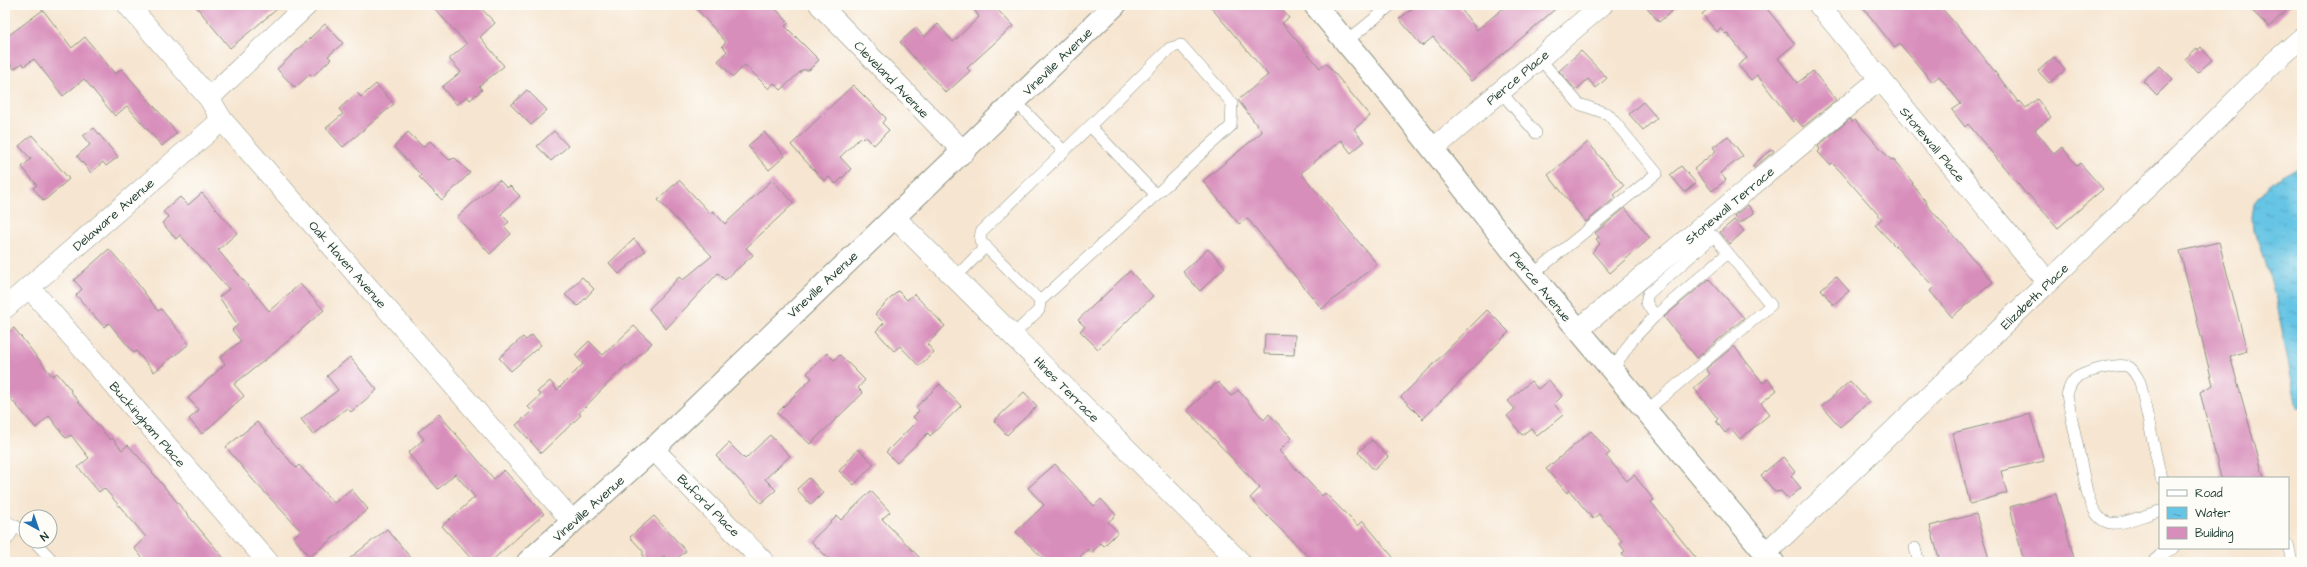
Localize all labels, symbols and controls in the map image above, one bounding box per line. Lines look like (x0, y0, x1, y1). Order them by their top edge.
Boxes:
street label: Vineville Avenue (1019, 24, 1097, 100)
street label: Cleveland Avenue (850, 37, 933, 122)
street label: Pierce Place (1482, 46, 1553, 109)
street label: Stonewall Place (1895, 103, 1969, 186)
street label: Stonewall Terrace (1681, 163, 1778, 249)
street label: Delaware Avenue (69, 174, 158, 255)
street label: Oak Haven Avenue (304, 217, 390, 312)
street label: Vineville Avenue (783, 247, 862, 322)
street label: Pierce Avenue (1505, 247, 1575, 326)
street label: Elizabeth Place (1997, 260, 2073, 334)
street label: Hines Terrace (1029, 353, 1103, 427)
street label: Buckingham Place (104, 378, 189, 472)
street label: Buford Place (673, 470, 744, 541)
street label: Vineville Avenue (549, 472, 628, 546)
legend (2159, 477, 2289, 549)
text: Road (2195, 485, 2223, 502)
text: Water (2195, 505, 2231, 522)
north arrow (18, 509, 58, 549)
text: Building (2195, 525, 2233, 543)
text: N (37, 528, 52, 544)

